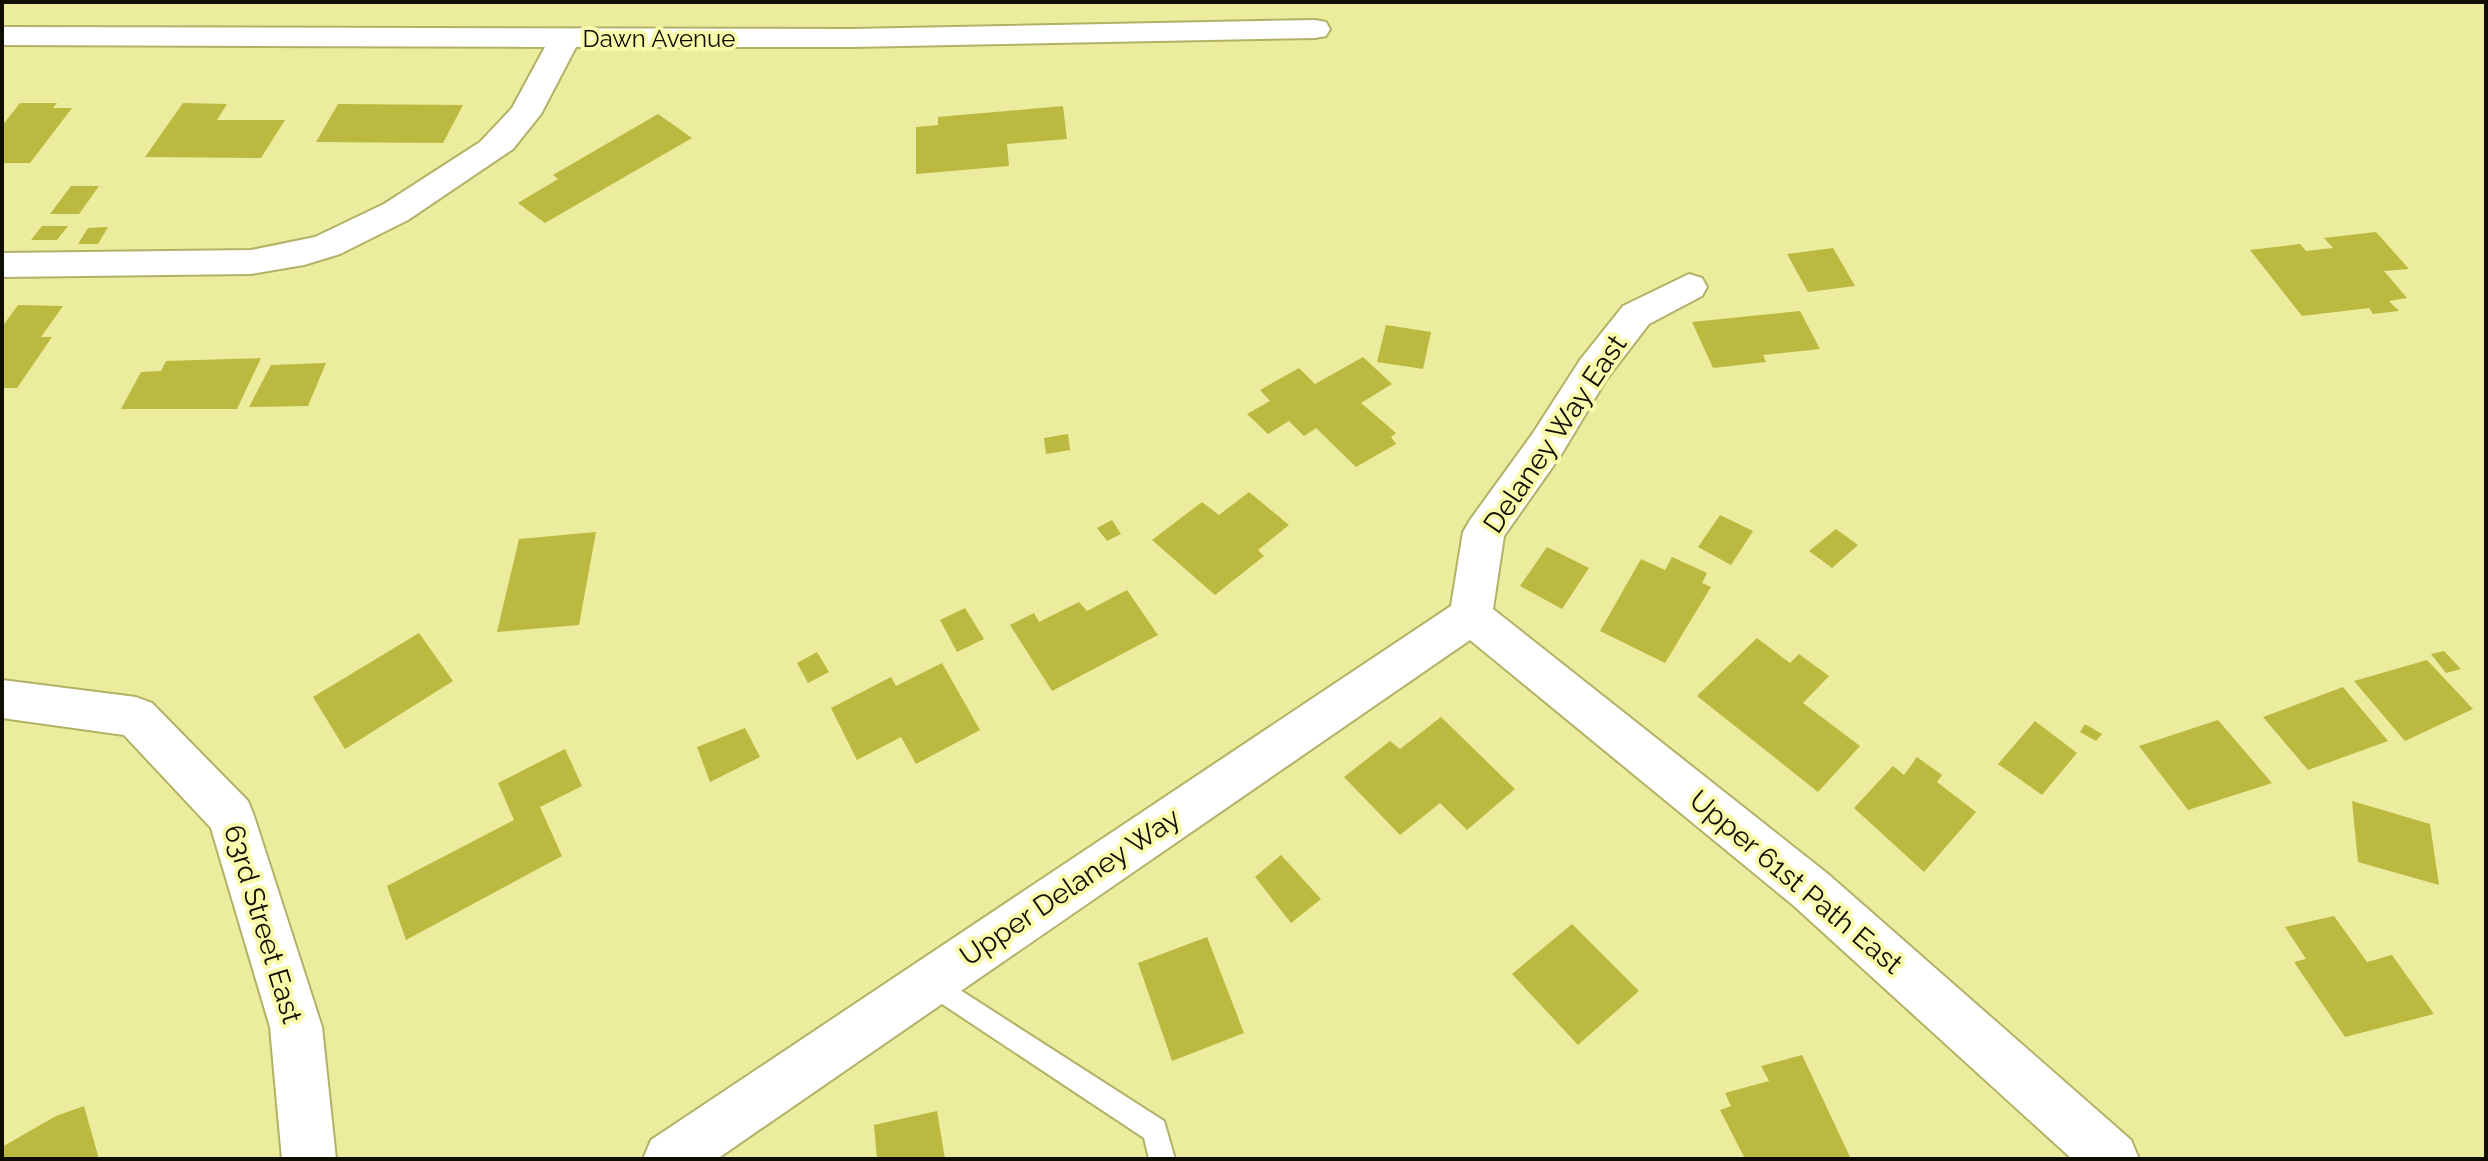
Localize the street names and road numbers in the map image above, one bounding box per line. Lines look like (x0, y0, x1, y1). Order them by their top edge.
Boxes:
street label: Dawn Avenue (583, 24, 735, 53)
street label: Delaney Way East (1477, 328, 1634, 539)
street label: Upper 61st Path East (1683, 783, 1910, 981)
street label: Upper Delaney Way (954, 801, 1186, 973)
street label: 63rd Street East (217, 821, 309, 1028)

